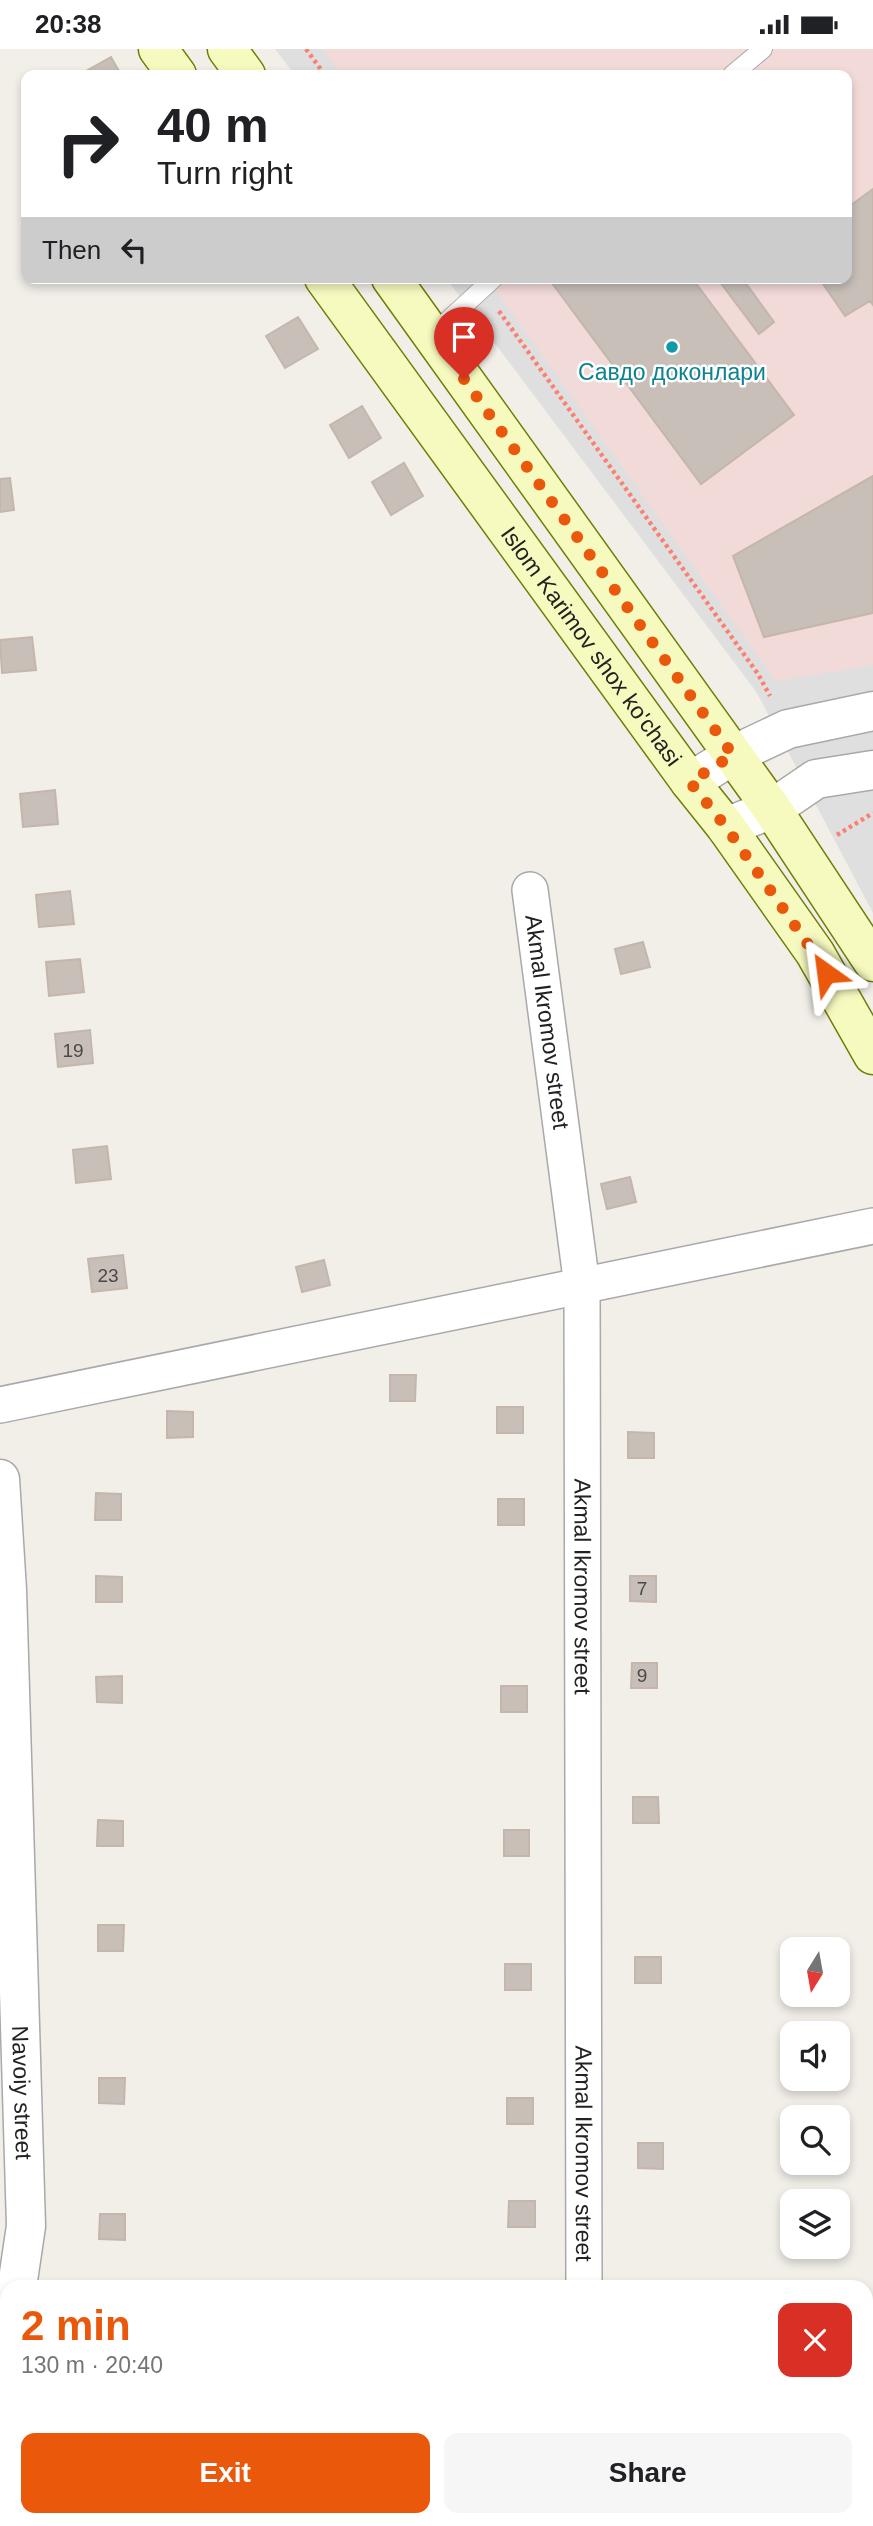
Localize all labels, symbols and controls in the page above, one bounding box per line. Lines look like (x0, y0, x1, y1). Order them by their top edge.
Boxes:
text: 20:38 (35, 9, 102, 39)
icon: right (42, 98, 133, 189)
text: 40 m (157, 98, 269, 152)
text: Turn right (157, 155, 293, 191)
icon: left (115, 231, 153, 269)
text: Then (42, 235, 101, 265)
pin (434, 307, 494, 379)
icon: arrive (445, 318, 483, 356)
marker: Cавдо доконлари (664, 339, 680, 355)
place label: Cавдо доконлари (578, 359, 766, 385)
street label: Islom Karimov shox ko'chasi (496, 521, 687, 771)
street label: Akmal Ikromov street (520, 913, 574, 1131)
position arrow (789, 936, 863, 1010)
house number: 19 (62, 1040, 84, 1061)
house number: 23 (97, 1265, 119, 1286)
street label: Akmal Ikromov street (569, 1479, 596, 1695)
house number: 7 (637, 1578, 647, 1599)
house number: 9 (637, 1665, 647, 1686)
north arrow (780, 1937, 850, 2007)
map controls (780, 1937, 850, 2259)
button: sound (780, 2021, 850, 2091)
street label: Navoiy street (7, 2025, 37, 2161)
street label: Akmal Ikromov street (571, 2046, 597, 2262)
button: search (780, 2105, 850, 2175)
button: layers (780, 2189, 850, 2259)
text: 2 min (21, 2302, 131, 2349)
button: close (778, 2303, 852, 2377)
text: 130 m · 20:40 (21, 2352, 163, 2378)
button: Exit (21, 2433, 430, 2513)
button: Share (444, 2433, 852, 2513)

